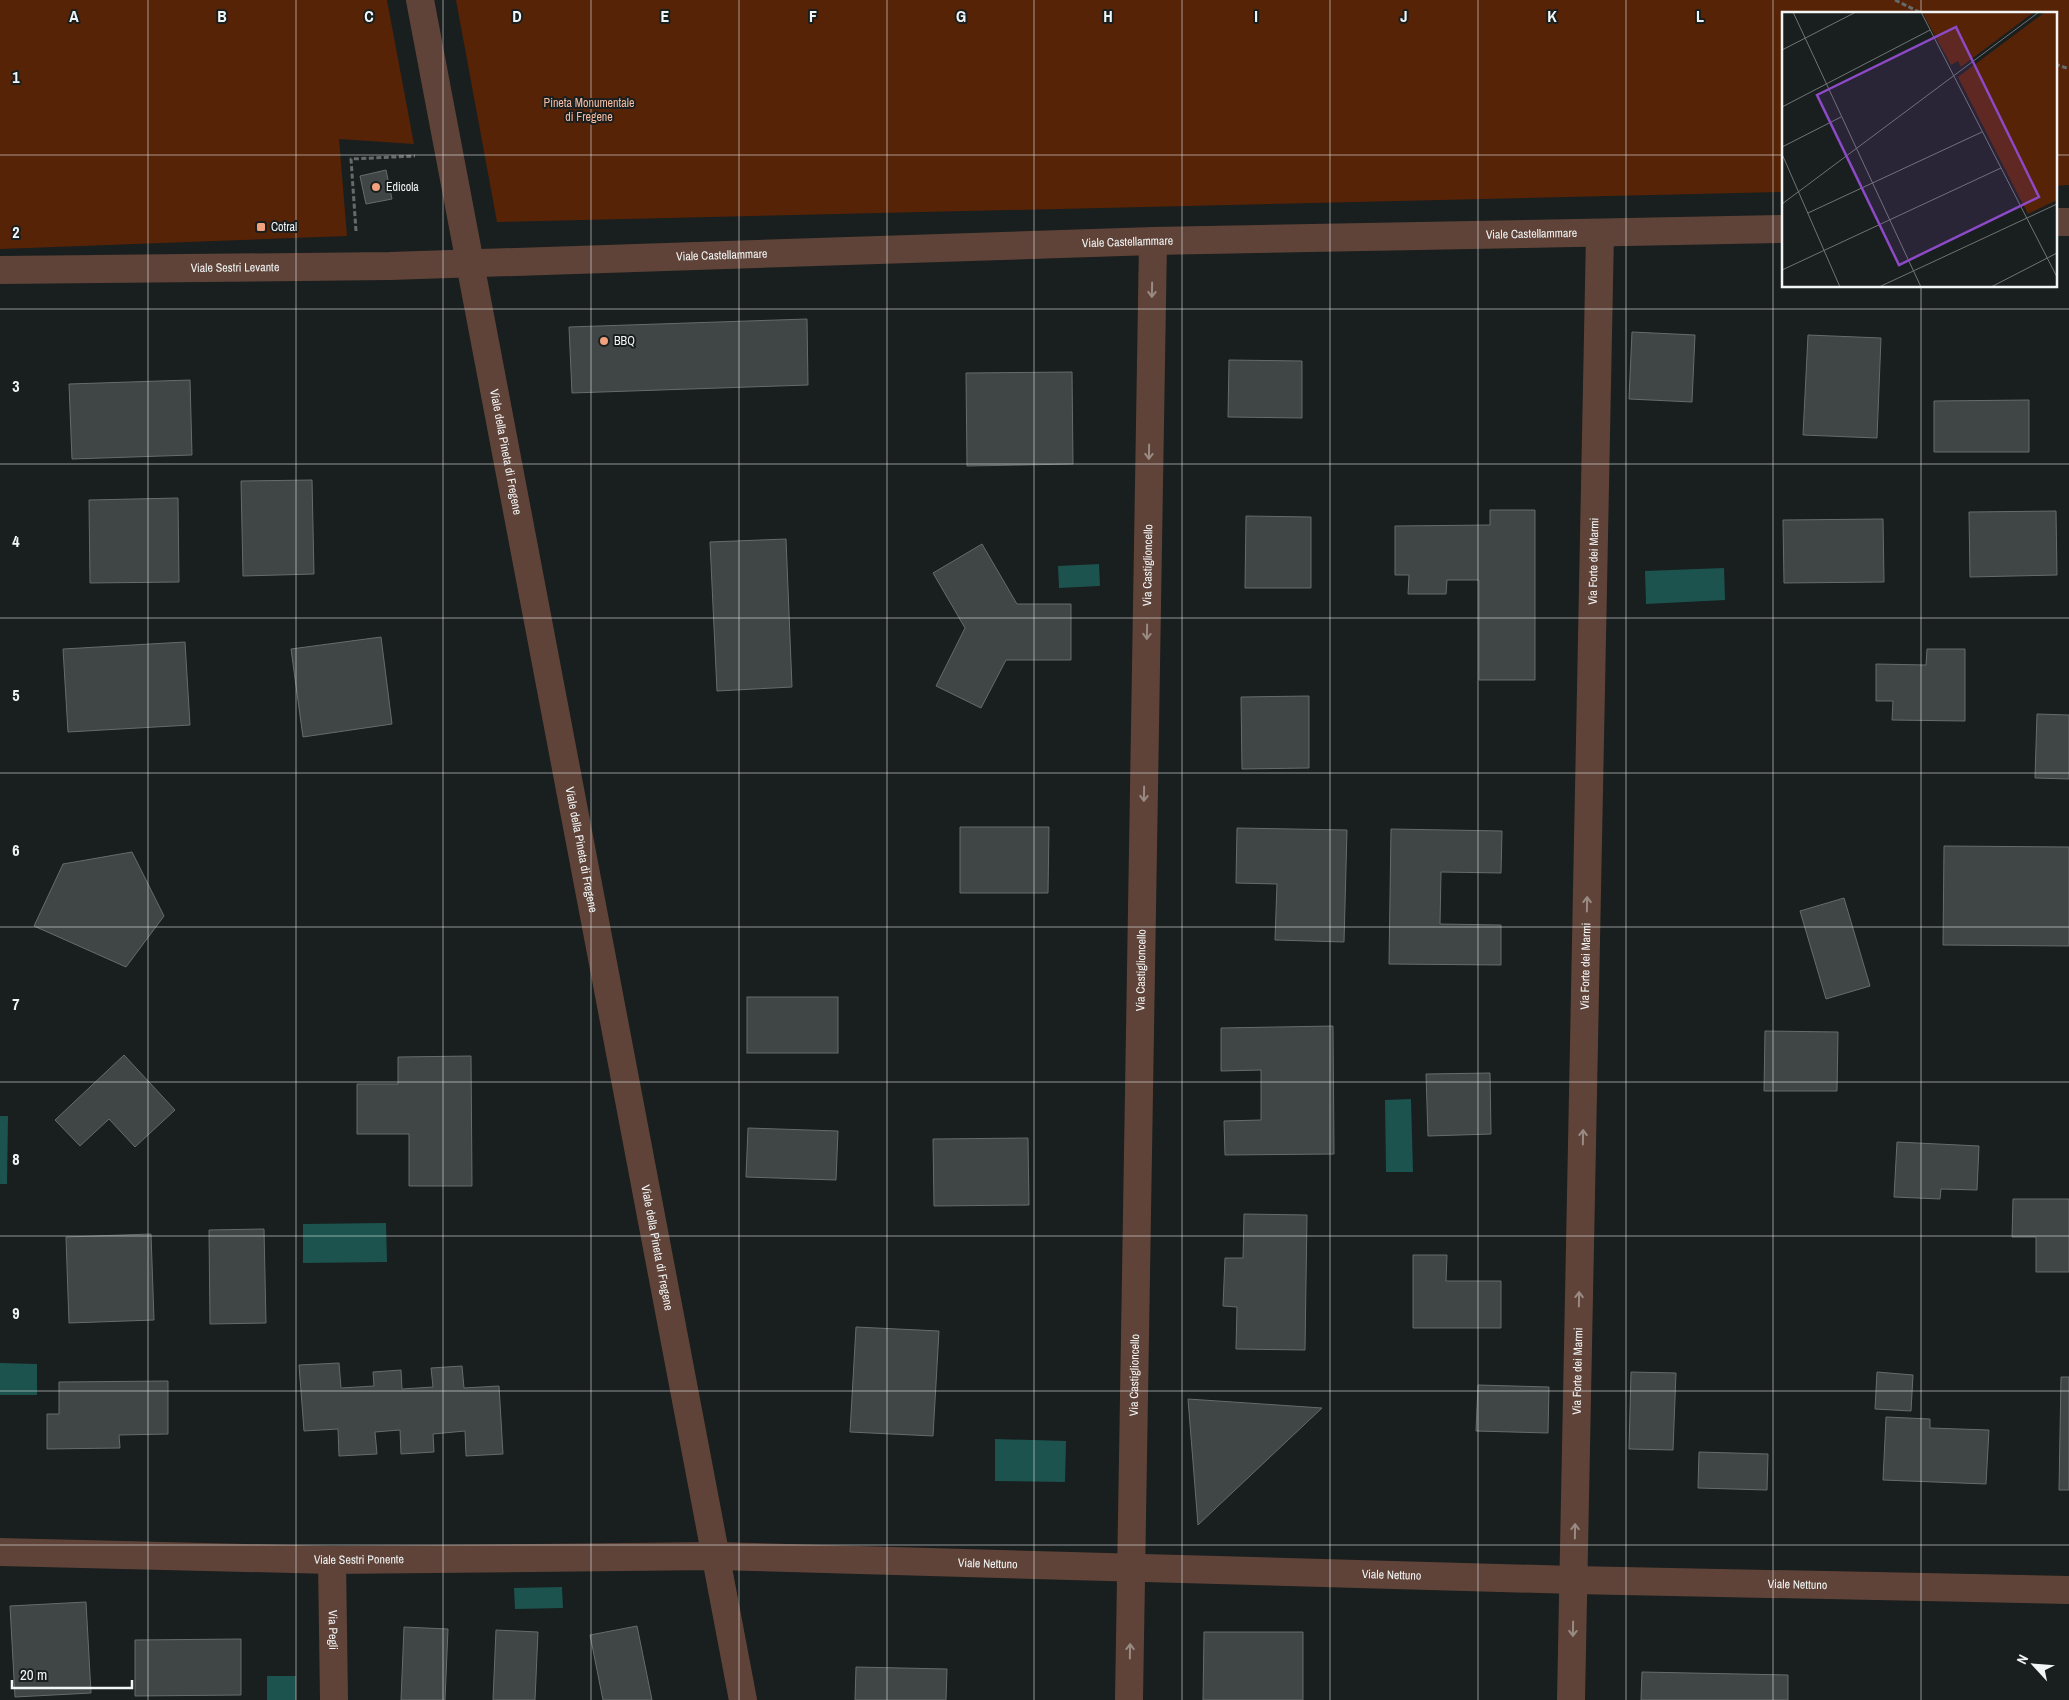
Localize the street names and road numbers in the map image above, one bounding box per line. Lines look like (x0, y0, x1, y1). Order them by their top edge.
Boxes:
street label: Viale Castellammare (1486, 225, 1577, 243)
street label: Viale Castellammare (1082, 233, 1173, 251)
street label: Viale Castellammare (676, 246, 768, 265)
street label: Viale Sestri Levante (191, 259, 279, 276)
street label: Viale della Pineta di Fregene (486, 388, 526, 516)
street label: Via Forte dei Marmi (1585, 518, 1602, 605)
street label: Via Castiglioncello (1139, 524, 1156, 606)
street label: Viale della Pineta di Fregene (562, 786, 601, 914)
street label: Via Forte dei Marmi (1577, 922, 1594, 1010)
street label: Via Castiglioncello (1132, 929, 1150, 1011)
street label: Viale della Pineta di Fregene (637, 1183, 677, 1312)
street label: Via Forte dei Marmi (1569, 1327, 1586, 1415)
street label: Via Castiglioncello (1126, 1334, 1143, 1416)
street label: Viale Sestri Ponente (314, 1551, 404, 1568)
street label: Viale Nettuno (958, 1555, 1018, 1572)
street label: Viale Nettuno (1362, 1566, 1422, 1584)
street label: Viale Nettuno (1768, 1576, 1827, 1593)
street label: Via Pegli (325, 1610, 341, 1650)

